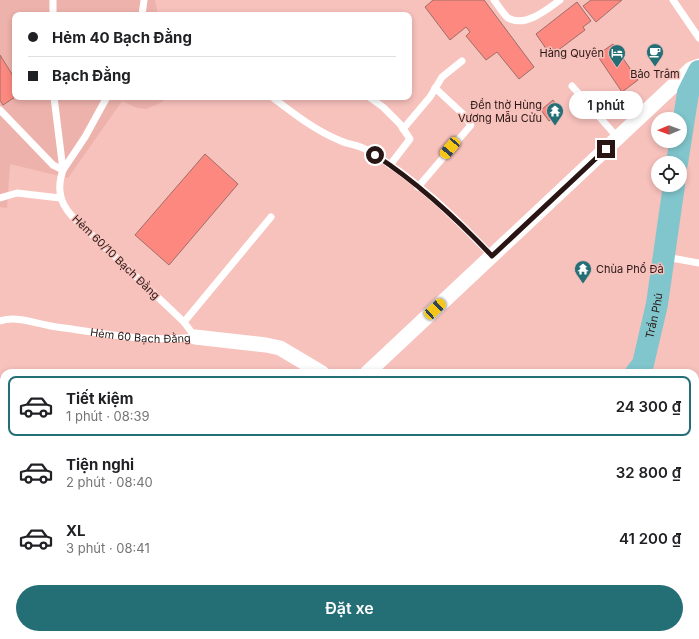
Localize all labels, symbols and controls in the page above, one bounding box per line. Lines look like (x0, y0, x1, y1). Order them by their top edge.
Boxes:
text: Hẻm 40 Bạch Đằng (52, 28, 192, 47)
cafe icon: Bảo Trâm (645, 42, 665, 67)
hotel icon: Hàng Quyên (607, 43, 627, 68)
place label: Hàng Quyên (540, 46, 604, 60)
text: Bạch Đằng (52, 66, 131, 85)
place label: Bảo Trâm (630, 67, 680, 81)
callout: 1 phút (569, 91, 643, 119)
text: 1 phút (587, 97, 625, 113)
place label: Đền thờ Hùng Vương Mẫu Cửu (458, 98, 542, 125)
temple icon: Đền thờ Hùng Vương Mẫu Cửu (545, 101, 565, 126)
north arrow (651, 112, 687, 148)
map controls (651, 112, 687, 192)
car (438, 135, 462, 161)
route end (597, 140, 615, 158)
route start (366, 146, 384, 164)
button: locate (651, 156, 687, 192)
street label: Hẻm 60/10 Bạch Đằng (69, 212, 163, 302)
temple icon: Chùa Phổ Đà (573, 259, 593, 284)
place label: Chùa Phổ Đà (596, 262, 664, 276)
street label: Trần Phú (642, 292, 666, 340)
car (422, 296, 448, 322)
street label: Hẻm 60 Bạch Đằng (89, 325, 191, 346)
icon: car (18, 388, 54, 424)
text: Tiết kiệm (66, 389, 133, 408)
text: 24 300 ₫ (616, 397, 681, 416)
text: 1 phút · 08:39 (66, 408, 150, 424)
icon: car (18, 454, 54, 490)
text: Tiện nghi (66, 455, 134, 474)
text: 32 800 ₫ (616, 463, 681, 482)
text: 2 phút · 08:40 (66, 474, 153, 490)
icon: car (18, 520, 54, 556)
text: XL (66, 521, 86, 540)
text: 41 200 ₫ (619, 529, 681, 548)
text: 3 phút · 08:41 (66, 540, 150, 556)
button: Đặt xe (16, 585, 683, 631)

